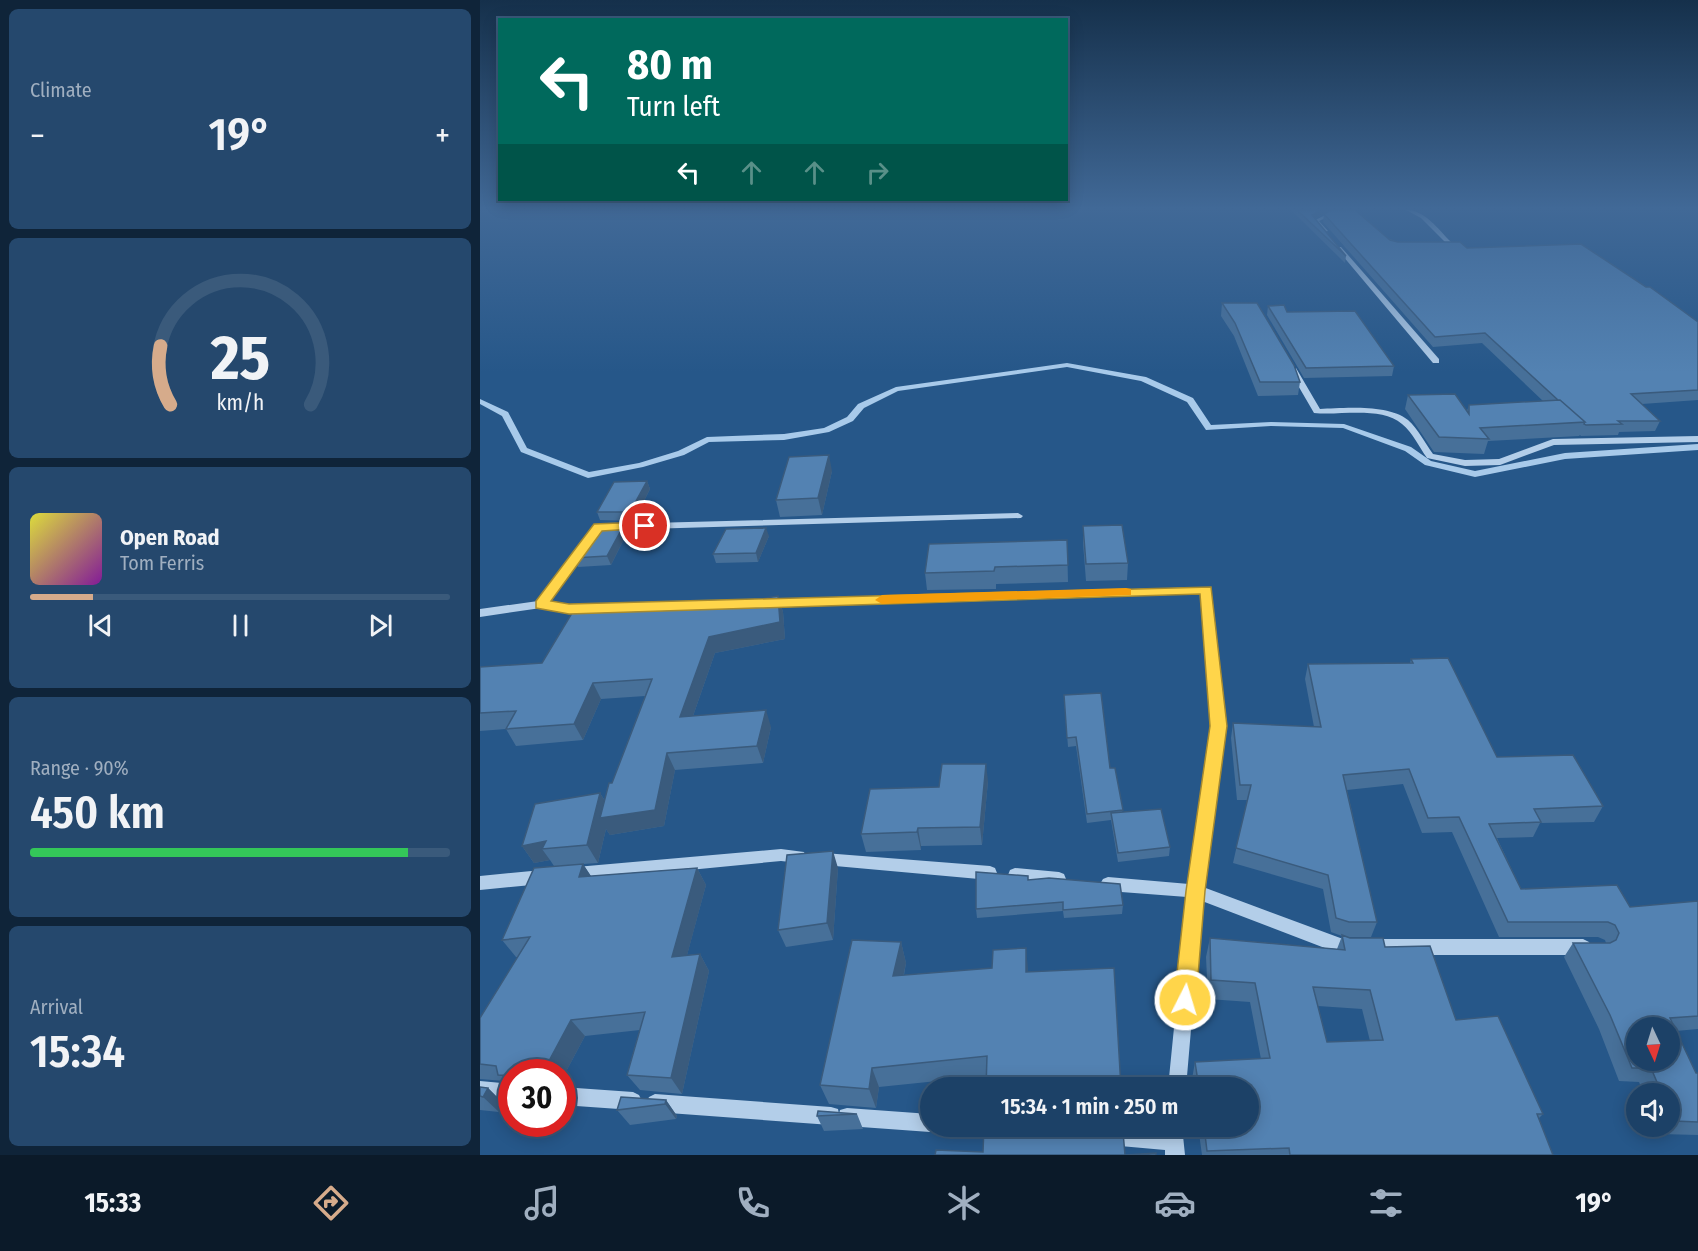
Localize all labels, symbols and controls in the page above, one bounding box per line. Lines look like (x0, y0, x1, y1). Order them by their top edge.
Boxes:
text: 80 m (627, 40, 713, 90)
icon: left (528, 42, 606, 120)
text: Climate (30, 78, 92, 102)
text: Turn left (627, 91, 720, 123)
text: 19° (209, 108, 271, 162)
text: − (30, 116, 45, 156)
text: + (435, 116, 450, 156)
icon: left (672, 156, 705, 189)
icon: ahead (735, 156, 768, 189)
icon: ahead (798, 156, 831, 189)
icon: right (861, 156, 894, 189)
text: 25 (209, 321, 270, 396)
text: km/h (216, 391, 264, 417)
pin (619, 500, 670, 551)
icon: arrive (628, 509, 661, 542)
text: Open Road (120, 524, 220, 551)
text: Tom Ferris (120, 551, 204, 575)
icon: previous (84, 609, 117, 642)
icon: pause (224, 609, 257, 642)
icon: next (364, 609, 397, 642)
text: Range · 90% (30, 756, 129, 780)
text: 450 km (30, 786, 165, 840)
position arrow (1153, 968, 1217, 1032)
text: Arrival (30, 995, 83, 1019)
north arrow (1626, 1017, 1680, 1071)
map controls (1626, 1017, 1680, 1137)
text: 15:34 (30, 1025, 125, 1079)
speed limit sign: 30 (498, 1059, 576, 1137)
button: sound (1626, 1083, 1680, 1137)
text: 15:34 · 1 min · 250 m (1001, 1093, 1178, 1120)
icon: directions (310, 1182, 352, 1224)
icon: music (521, 1182, 563, 1224)
icon: phone (732, 1182, 774, 1224)
icon: climate (943, 1182, 985, 1224)
icon: car (1154, 1182, 1196, 1224)
icon: filters (1365, 1182, 1407, 1224)
text: 15:33 (84, 1187, 141, 1219)
text: 19° (1576, 1187, 1614, 1219)

